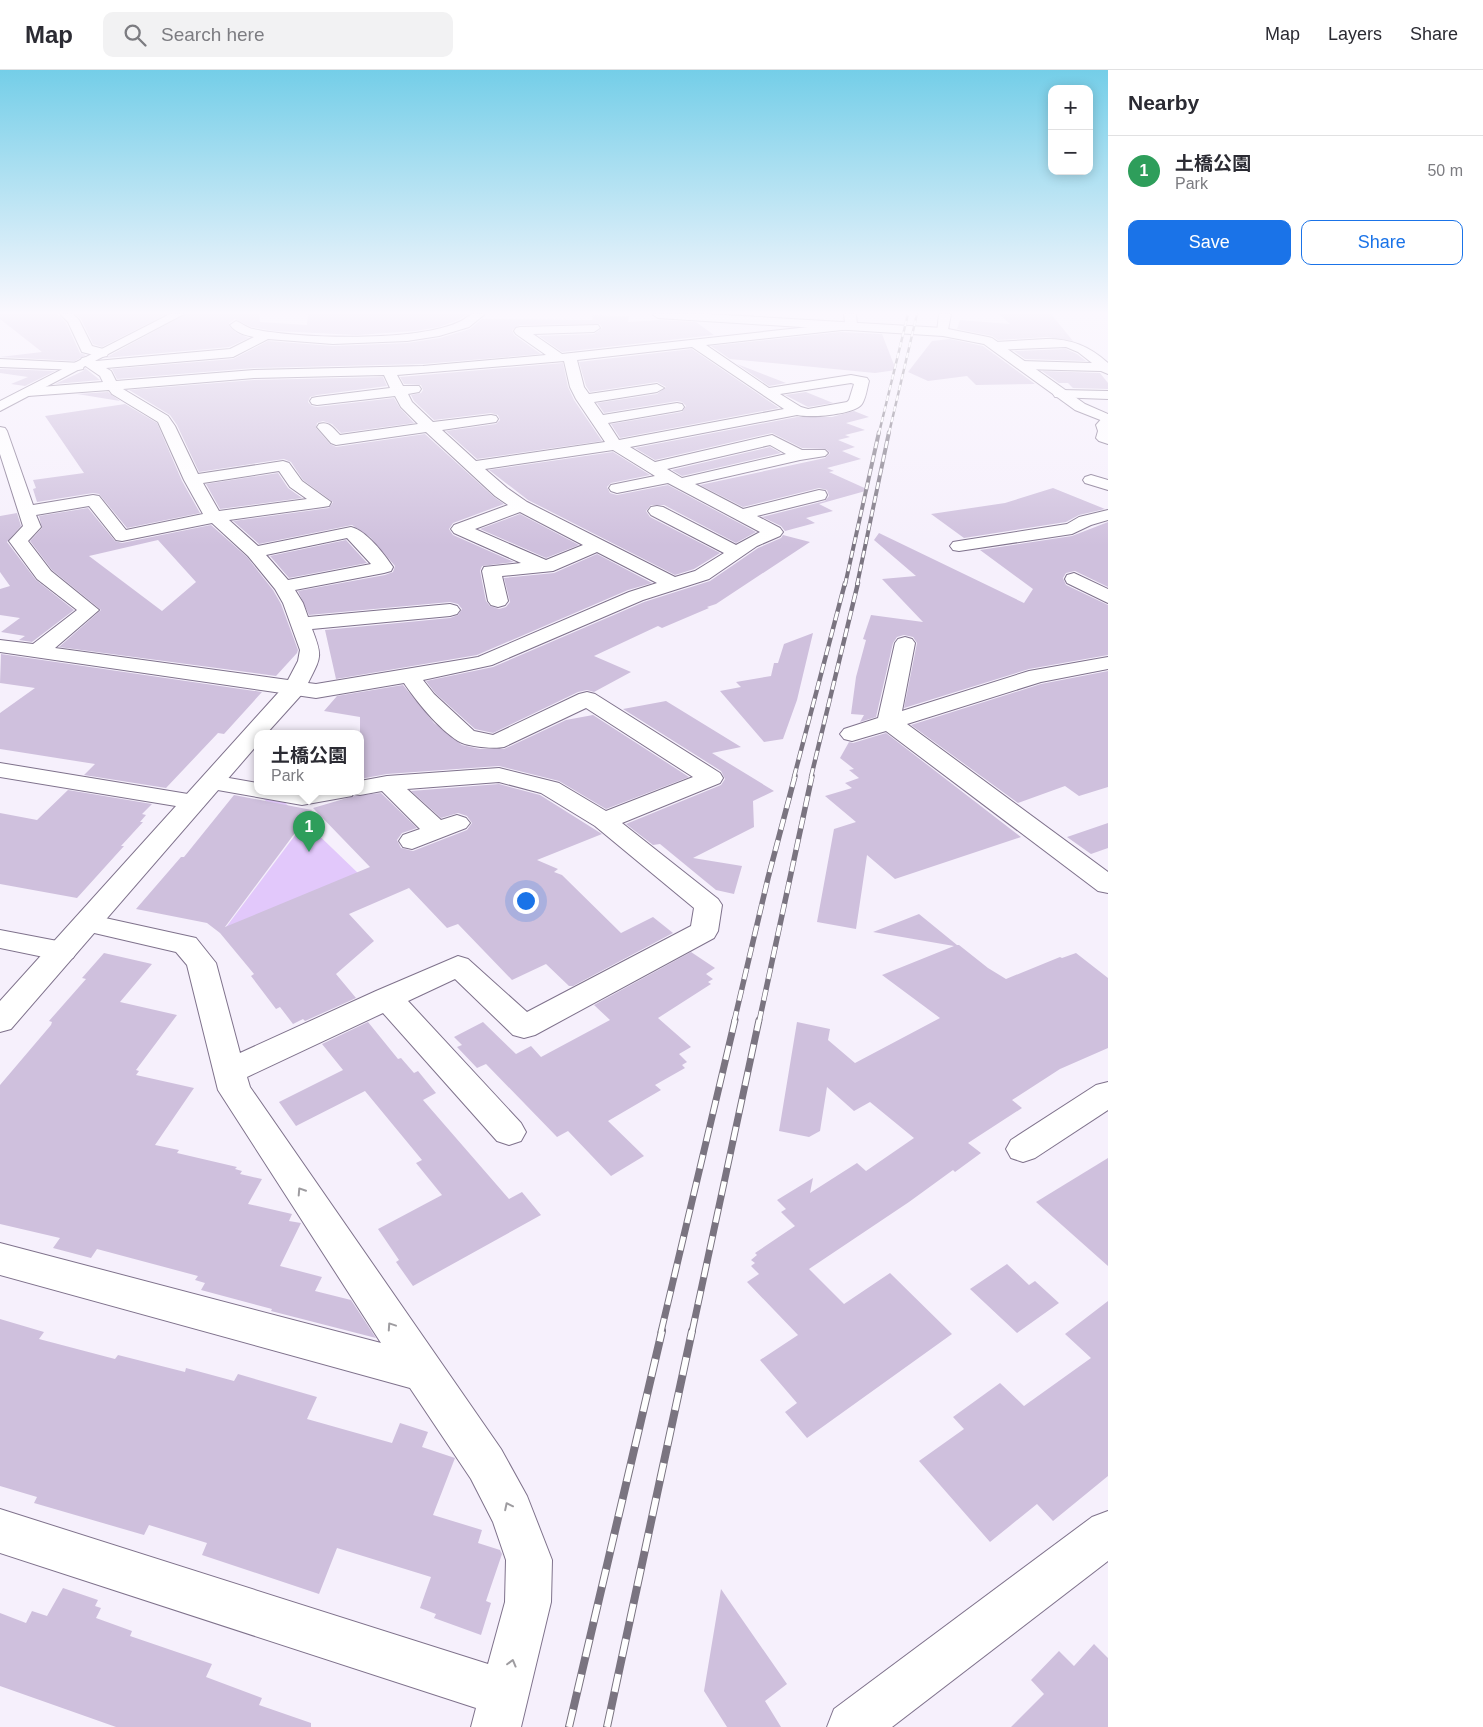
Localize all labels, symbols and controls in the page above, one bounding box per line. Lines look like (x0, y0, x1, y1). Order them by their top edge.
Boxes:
search box (103, 12, 453, 57)
text: Map (25, 21, 73, 48)
icon: search (121, 21, 149, 49)
text: Search here (161, 24, 265, 45)
text: Map (1265, 24, 1300, 44)
text: Layers (1328, 24, 1382, 44)
text: Share (1410, 24, 1458, 44)
map controls (1048, 85, 1093, 175)
button: + (1048, 85, 1093, 130)
text: Nearby (1128, 91, 1199, 114)
button: − (1048, 130, 1093, 175)
text: 土橋公園 (1175, 153, 1251, 174)
text: 1 (1140, 162, 1148, 179)
text: 50 m (1427, 162, 1463, 179)
text: Park (1175, 175, 1208, 192)
button: Save (1128, 220, 1291, 265)
button: Share (1301, 220, 1463, 265)
popup (254, 730, 364, 795)
text: 土橋公園 (271, 745, 347, 766)
text: Park (271, 767, 304, 784)
pin: 1 (293, 811, 325, 852)
your location (513, 888, 539, 914)
one-way arrow (297, 1187, 307, 1196)
one-way arrow (388, 1322, 397, 1332)
one-way arrow (504, 1502, 514, 1511)
one-way arrow (506, 1658, 517, 1667)

